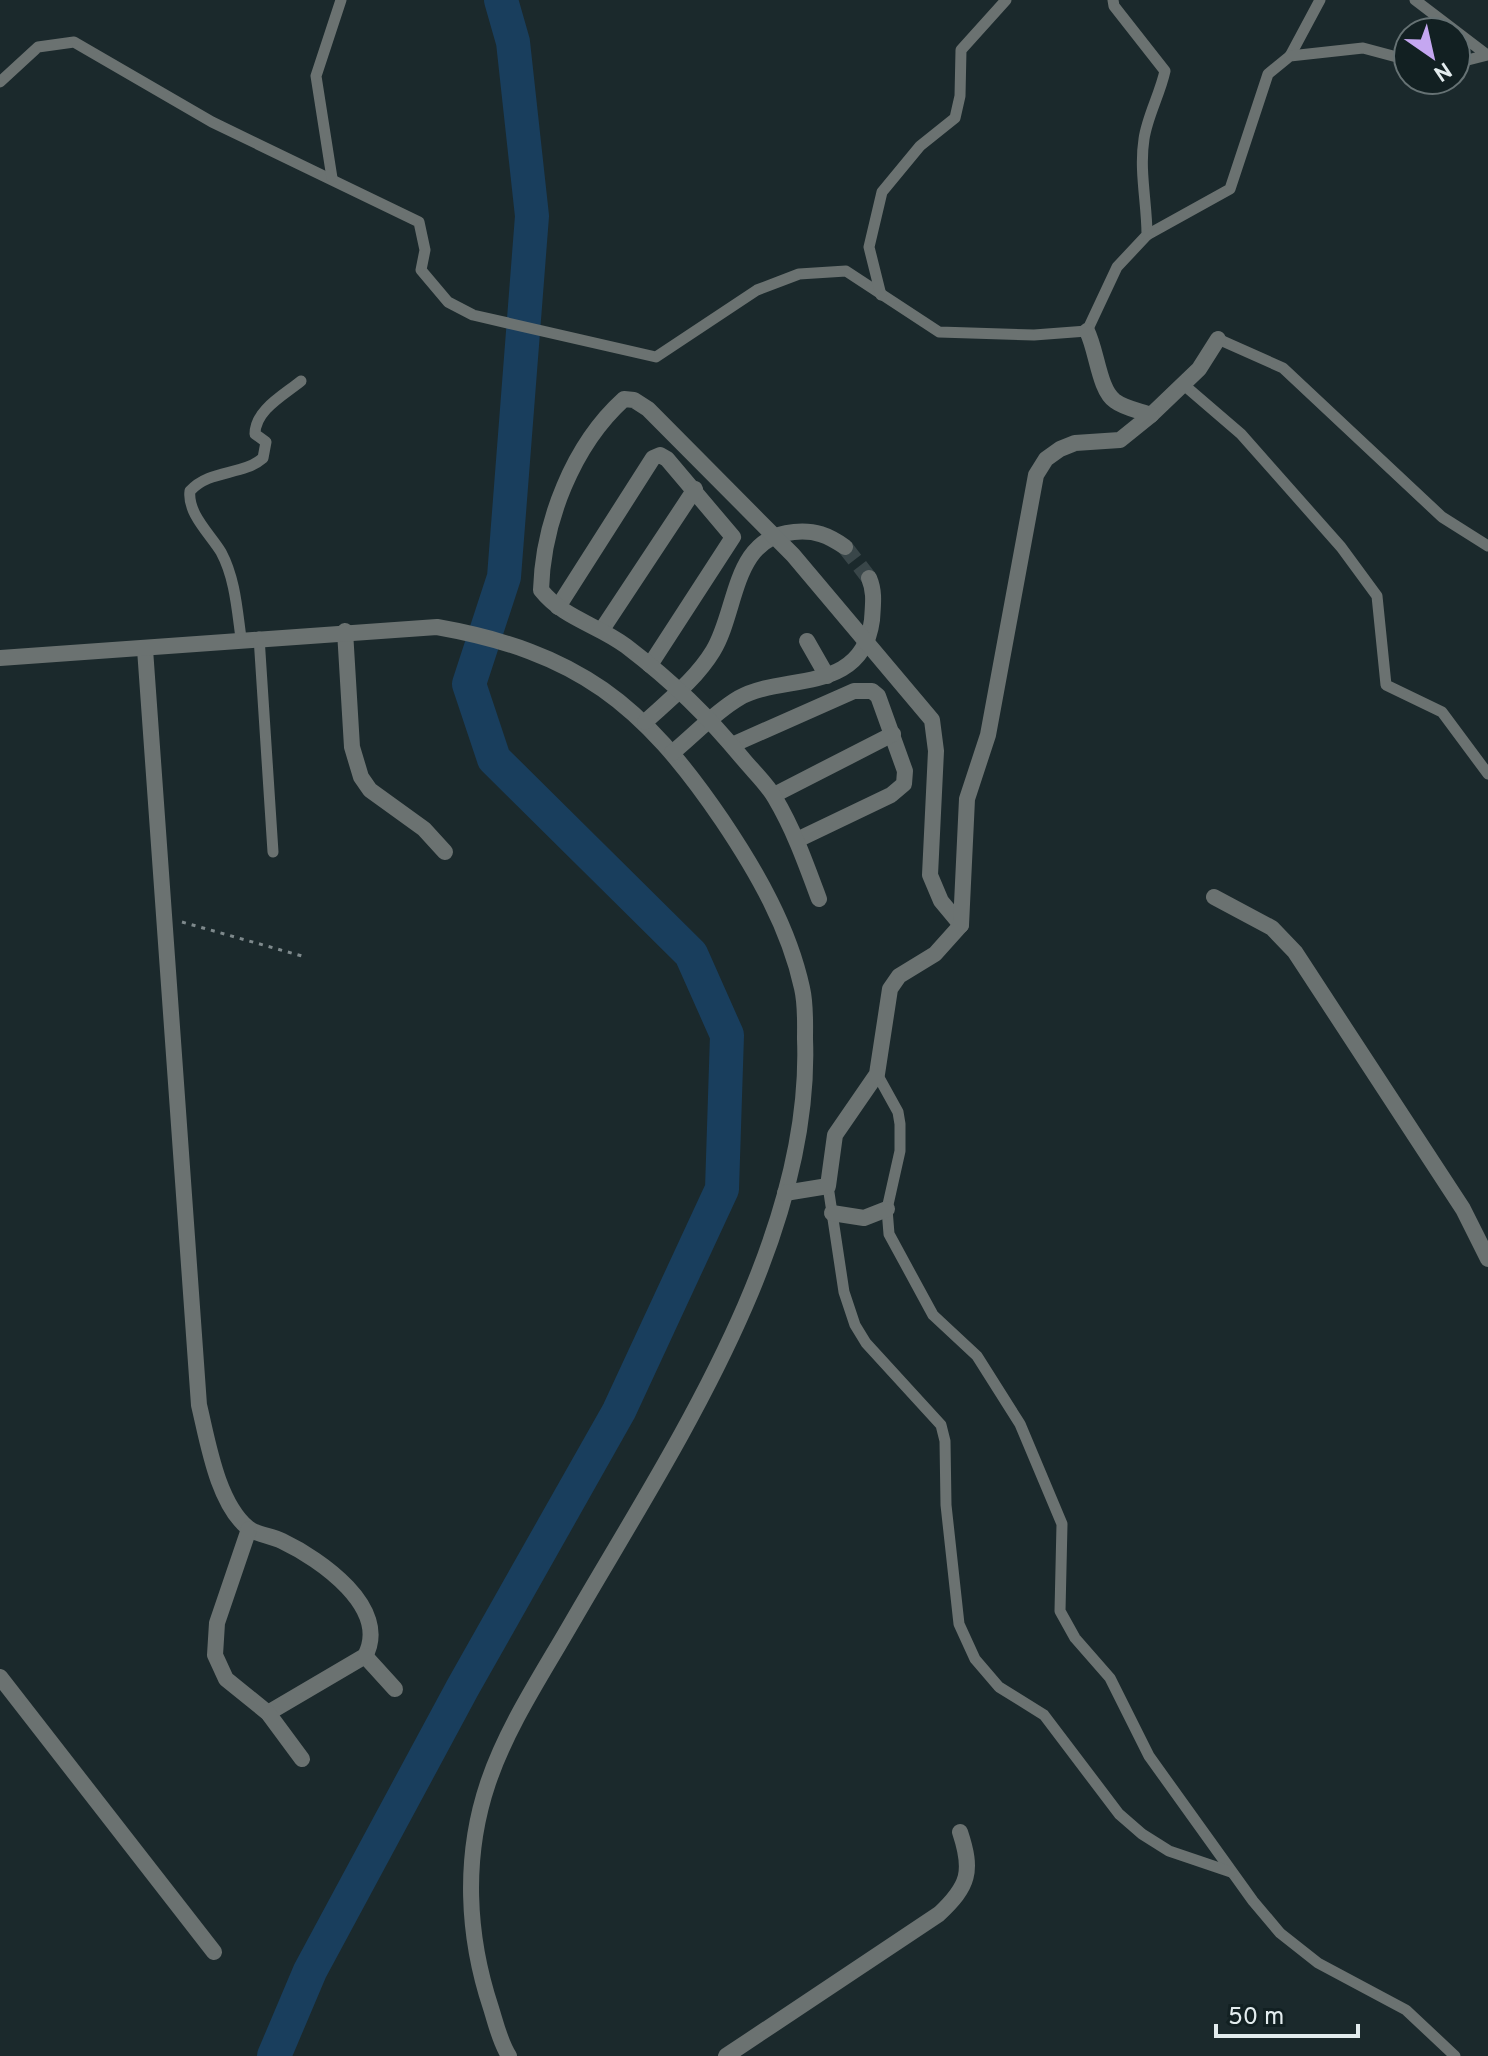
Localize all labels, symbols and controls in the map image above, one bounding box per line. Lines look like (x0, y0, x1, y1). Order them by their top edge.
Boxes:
north arrow (1392, 16, 1472, 96)
text: N (1428, 55, 1456, 86)
scale bar (1216, 1988, 1358, 2038)
text: 50 m (1228, 2003, 1284, 2033)

